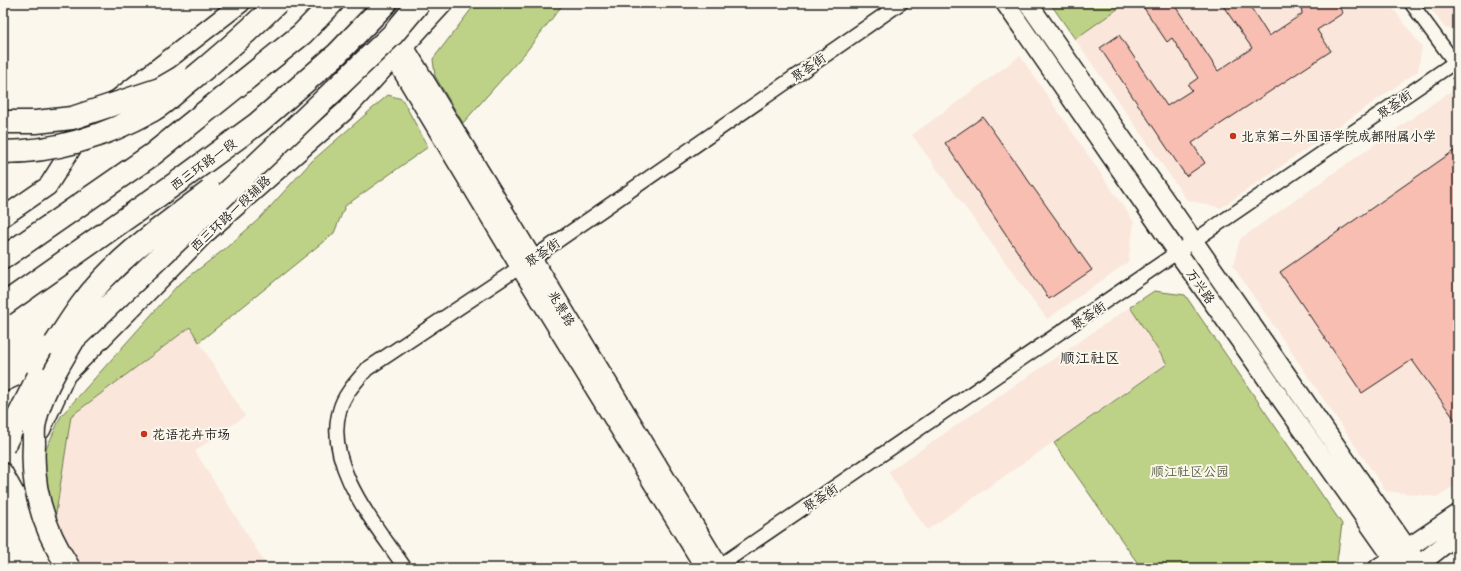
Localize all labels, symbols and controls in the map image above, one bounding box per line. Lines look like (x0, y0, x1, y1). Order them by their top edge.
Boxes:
street label: 聚荟街 (786, 47, 831, 88)
street label: 聚荟街 (1372, 84, 1417, 125)
place label: 北京第二外国语学院成都附属小学 (1241, 125, 1436, 148)
marker: 北京第二外国语学院成都附属小学 (1228, 131, 1238, 141)
street label: 西三环路一段 (165, 132, 242, 197)
street label: 西三环路一段辅路 (184, 169, 276, 257)
street label: 聚荟街 (520, 232, 565, 273)
street label: 万兴路 (1180, 264, 1221, 309)
street label: 兆景路 (542, 286, 581, 331)
street label: 聚荟街 (1066, 295, 1111, 336)
district label: 顺江社区 (1060, 345, 1120, 371)
place label: 花语花卉市场 (152, 423, 230, 446)
marker: 花语花卉市场 (139, 429, 149, 439)
park label: 顺江社区公园 (1151, 460, 1229, 483)
street label: 聚荟街 (798, 477, 843, 518)

